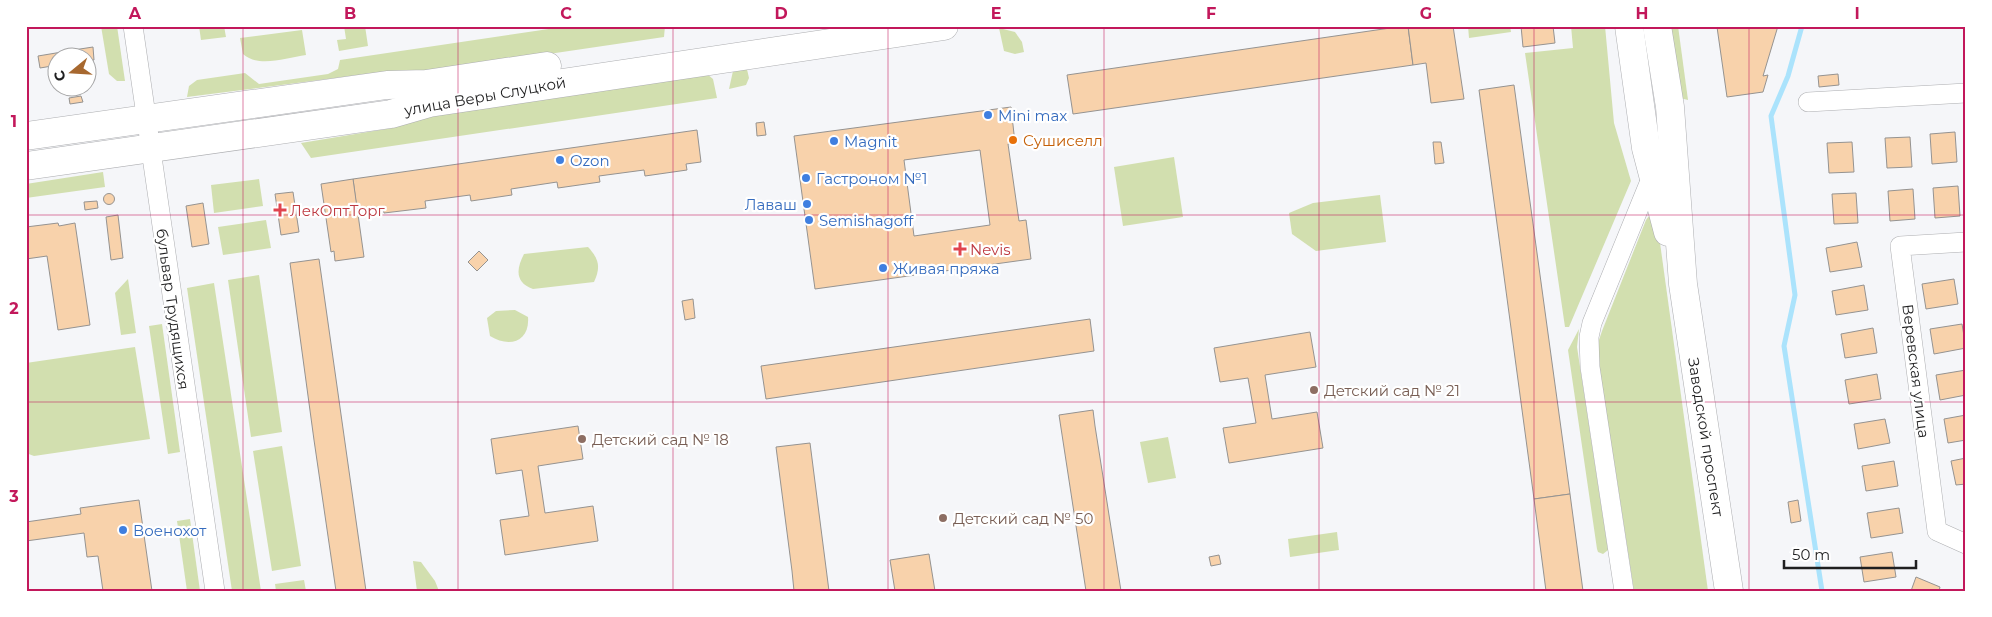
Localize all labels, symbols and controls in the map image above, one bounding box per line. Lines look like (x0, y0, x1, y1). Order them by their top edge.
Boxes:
text: A (128, 4, 142, 23)
text: B (344, 4, 356, 23)
text: C (560, 4, 572, 23)
text: D (774, 4, 788, 23)
text: E (991, 4, 1001, 23)
text: F (1206, 4, 1216, 23)
text: G (1420, 4, 1432, 23)
text: H (1636, 4, 1648, 23)
text: I (1854, 4, 1860, 23)
north arrow (48, 48, 98, 98)
text: С (50, 68, 70, 84)
street label: улица Веры Слуцкой (402, 72, 567, 120)
place label: Mini max (998, 106, 1067, 125)
marker: Mini max (982, 109, 994, 121)
text: 1 (11, 112, 17, 131)
place label: Сушиселл (1023, 131, 1103, 150)
place label: Magnit (844, 132, 898, 151)
marker: Сушиселл (1007, 134, 1019, 146)
marker: Magnit (828, 135, 840, 147)
place label: Ozon (570, 151, 610, 170)
marker: Ozon (554, 154, 566, 166)
place label: Гастроном №1 (816, 169, 927, 188)
marker: Гастроном №1 (800, 172, 812, 184)
place label: Лаваш (745, 195, 797, 214)
marker: Лаваш (801, 198, 813, 210)
place label: ЛекОптТорг (290, 201, 385, 220)
marker: ЛекОптТорг (274, 204, 286, 216)
place label: Semishagoff (819, 211, 914, 230)
marker: Semishagoff (803, 214, 815, 226)
street label: бульвар Трудящихся (152, 227, 194, 391)
place label: Nevis (970, 240, 1011, 259)
marker: Nevis (954, 243, 966, 255)
place label: Живая пряжа (893, 259, 999, 278)
marker: Живая пряжа (877, 262, 889, 274)
text: 2 (9, 299, 19, 318)
street label: Веревская улица (1898, 303, 1934, 439)
street label: Заводской проспект (1684, 356, 1728, 519)
place label: Детский сад № 21 (1324, 381, 1460, 400)
marker: Детский сад № 21 (1308, 384, 1320, 396)
place label: Детский сад № 18 (592, 430, 729, 449)
marker: Детский сад № 18 (576, 433, 588, 445)
text: 3 (8, 487, 19, 506)
place label: Детский сад № 50 (953, 509, 1093, 528)
marker: Детский сад № 50 (937, 512, 949, 524)
place label: Военохот (133, 521, 207, 540)
marker: Военохот (117, 524, 129, 536)
scale bar (1784, 537, 1917, 569)
text: 50 m (1792, 545, 1830, 564)

